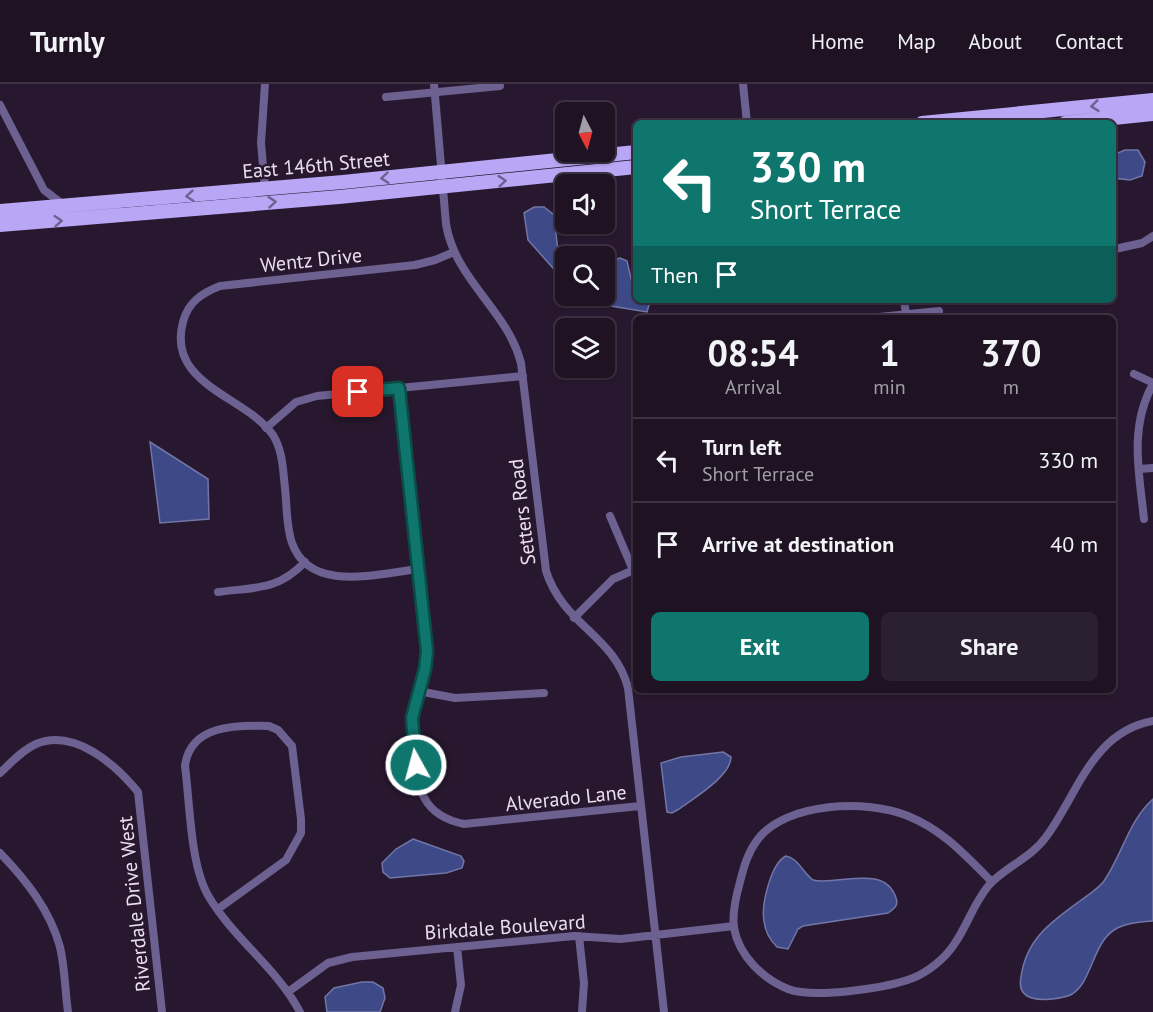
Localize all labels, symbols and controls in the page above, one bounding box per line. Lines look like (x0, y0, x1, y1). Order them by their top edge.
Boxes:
text: Turnly (30, 23, 105, 60)
text: Home (811, 28, 864, 55)
text: Map (897, 28, 936, 55)
text: About (969, 28, 1022, 55)
text: Contact (1055, 28, 1123, 55)
one-way arrow (1090, 99, 1099, 112)
north arrow (555, 102, 615, 162)
map controls (555, 102, 615, 378)
text: 330 m (750, 139, 866, 194)
icon: left (651, 144, 729, 222)
street label: East 146th Street (241, 146, 391, 184)
one-way arrow (380, 171, 389, 184)
button: sound (555, 174, 615, 234)
one-way arrow (497, 175, 506, 188)
one-way arrow (186, 189, 195, 202)
text: Short Terrace (750, 192, 901, 226)
one-way arrow (267, 196, 276, 209)
one-way arrow (54, 215, 63, 228)
street label: Wentz Drive (259, 242, 363, 278)
button: search (555, 246, 615, 306)
icon: arrive (710, 258, 743, 291)
text: Then (651, 261, 698, 289)
button: layers (555, 318, 615, 378)
text: 08:54 (707, 329, 799, 376)
text: 1 (879, 329, 900, 376)
text: 370 (980, 329, 1042, 376)
pin (332, 366, 383, 417)
text: Arrival (725, 374, 781, 400)
text: min (873, 374, 906, 400)
text: m (1003, 374, 1019, 400)
icon: arrive (341, 375, 374, 408)
text: Turn left (702, 433, 782, 461)
icon: left (651, 444, 684, 477)
text: 330 m (1038, 446, 1098, 474)
street label: Setters Road (503, 457, 541, 567)
text: Short Terrace (702, 461, 814, 487)
icon: arrive (651, 528, 684, 561)
text: Arrive at destination (702, 530, 894, 558)
text: 40 m (1050, 530, 1098, 558)
button: Exit (651, 612, 869, 681)
button: Share (881, 612, 1098, 681)
position arrow (384, 733, 448, 797)
street label: Alverado Lane (504, 779, 628, 817)
street label: Riverdale Drive West (112, 815, 156, 993)
street label: Birkdale Boulevard (424, 908, 586, 946)

